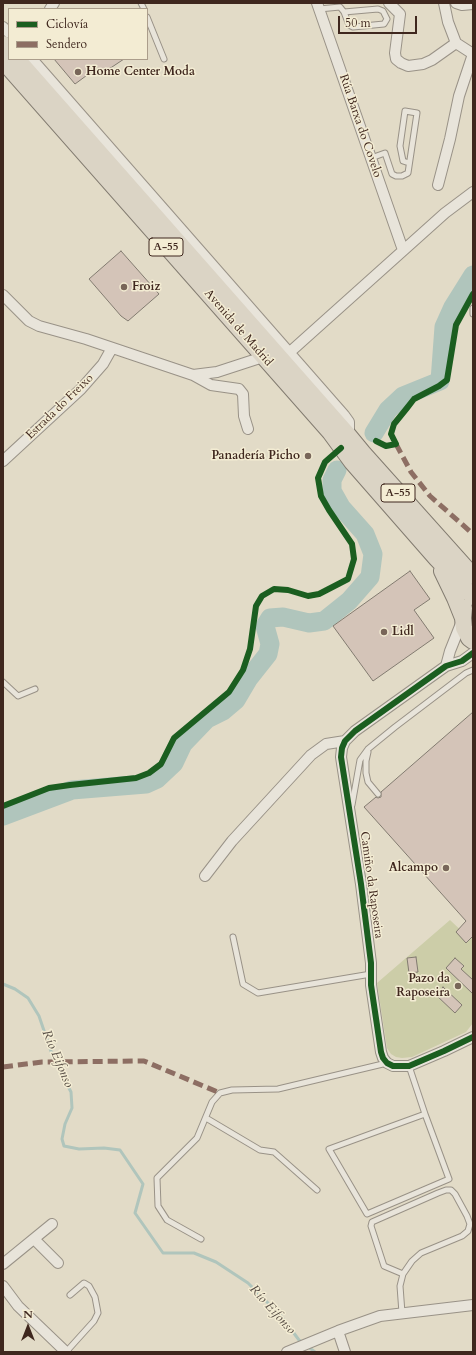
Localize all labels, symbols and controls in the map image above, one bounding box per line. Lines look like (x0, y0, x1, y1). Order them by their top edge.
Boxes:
legend (8, 8, 148, 60)
scale bar (340, 8, 419, 34)
text: 50 m (345, 15, 371, 31)
text: Ciclovía (46, 16, 88, 32)
text: Sendero (46, 36, 87, 52)
place label: Home Center Moda (86, 65, 195, 79)
marker: Home Center Moda (73, 67, 83, 77)
street label: Rúa Barxa do Covelo (336, 73, 384, 179)
road number: A-55 (149, 238, 183, 256)
place label: Froiz (132, 280, 160, 294)
marker: Froiz (119, 282, 129, 292)
street label: Avenida de Madrid (201, 287, 275, 369)
street label: Estrada do Freixo (23, 371, 97, 443)
place label: Panadería Picho (212, 449, 300, 463)
marker: Panadería Picho (303, 451, 313, 461)
road number: A-55 (381, 484, 415, 502)
place label: Lidl (392, 625, 414, 639)
marker: Lidl (379, 627, 389, 637)
street label: Camiño da Raposeira (356, 831, 386, 939)
place label: Alcampo (389, 861, 438, 875)
marker: Alcampo (441, 863, 451, 873)
place label: Pazo da Raposeira (396, 972, 450, 1000)
marker: Pazo da Raposeira (453, 981, 463, 991)
water label: Río Eifonso (38, 1028, 76, 1090)
water label: Río Eifonso (246, 1282, 298, 1338)
north arrow (8, 1307, 48, 1347)
text: N (23, 1307, 33, 1322)

